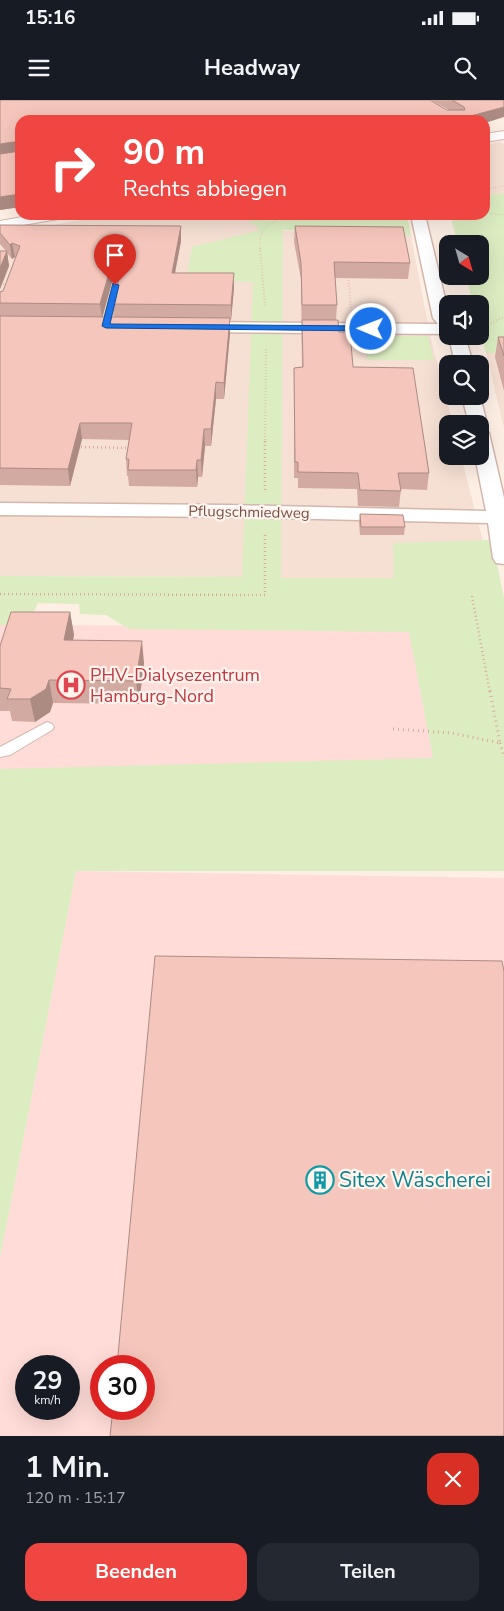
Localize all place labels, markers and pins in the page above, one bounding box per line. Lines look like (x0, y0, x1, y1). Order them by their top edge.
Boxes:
pin (94, 234, 136, 285)
place label: PHV-Dialysezentrum Hamburg-Nord (90, 663, 260, 708)
hospital icon: PHV-Dialysezentrum Hamburg-Nord (56, 670, 86, 700)
building icon: Sitex Wäscherei (305, 1165, 335, 1195)
place label: Sitex Wäscherei (339, 1166, 491, 1194)

